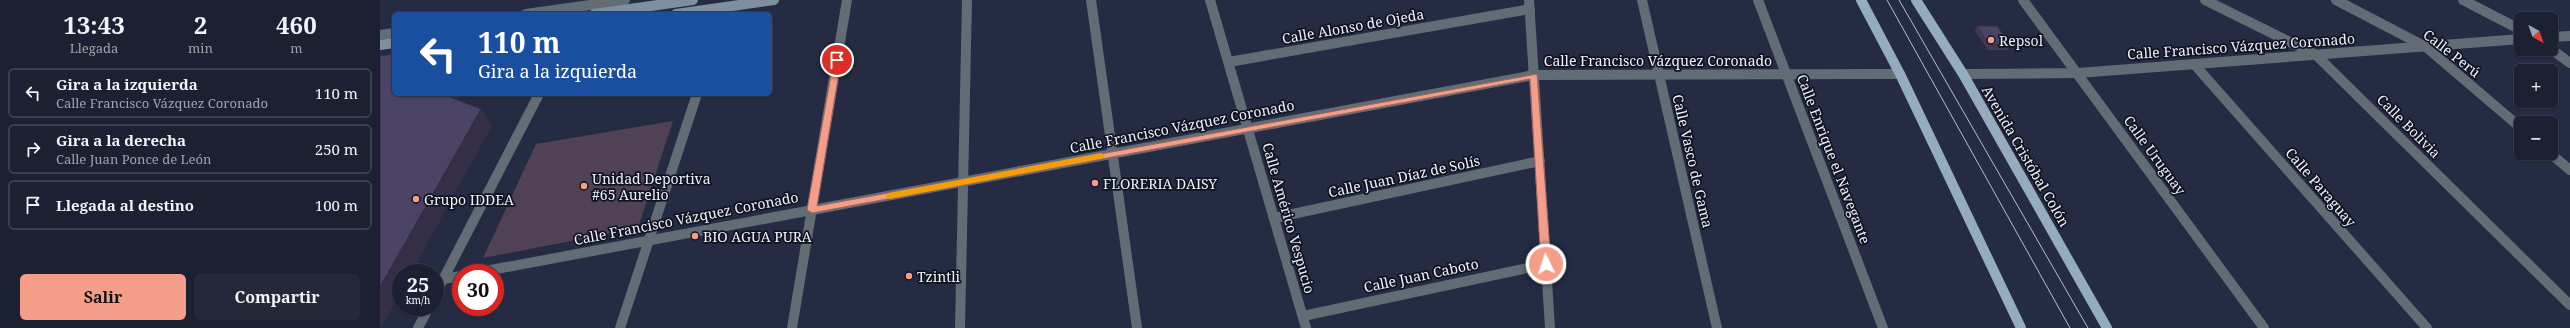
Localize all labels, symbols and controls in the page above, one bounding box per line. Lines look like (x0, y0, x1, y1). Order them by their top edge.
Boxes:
street label: Calle Alonso de Ojeda (1280, 4, 1426, 48)
text: 13:43 (63, 8, 125, 41)
text: 2 (194, 8, 207, 41)
text: 460 (276, 8, 317, 41)
north arrow (2514, 12, 2558, 56)
map controls (2514, 12, 2558, 160)
text: 110 m (478, 23, 560, 61)
street label: Calle Perú (2419, 25, 2485, 81)
icon: left (412, 28, 464, 80)
street label: Calle Francisco Vázquez Coronado (2126, 29, 2356, 63)
place label: Repsol (1999, 31, 2044, 50)
marker: Repsol (1986, 35, 1996, 45)
text: Llegada (70, 39, 118, 57)
text: min (188, 39, 213, 57)
text: m (290, 39, 303, 57)
pin (820, 43, 854, 77)
icon: arrive (826, 49, 848, 71)
street label: Calle Francisco Vázquez Coronado (1544, 51, 1772, 70)
text: Gira a la izquierda (478, 59, 637, 83)
button: + (2514, 64, 2558, 108)
street label: Calle Enrique el Navegante (1793, 71, 1875, 247)
text: Gira a la izquierda (56, 74, 198, 94)
icon: left (22, 82, 44, 104)
street label: Avenida Cristóbal Colón (1978, 82, 2074, 230)
text: 110 m (315, 83, 358, 103)
street label: Calle Bolivia (2373, 90, 2445, 162)
street label: Calle Vasco de Gama (1668, 92, 1718, 230)
text: Calle Francisco Vázquez Coronado (56, 94, 268, 112)
street label: Calle Francisco Vázquez Coronado (1068, 95, 1296, 157)
street label: Calle Uruguay (2120, 111, 2190, 199)
button: − (2514, 116, 2558, 160)
text: Gira a la derecha (56, 130, 186, 150)
icon: right (22, 138, 44, 160)
text: 250 m (315, 139, 358, 159)
street label: Calle Américo Vespucio (1258, 140, 1320, 296)
street label: Calle Paraguay (2281, 143, 2361, 231)
text: Calle Juan Ponce de León (56, 150, 211, 168)
street label: Calle Juan Díaz de Solís (1326, 151, 1482, 201)
place label: Unidad Deportiva #65 Aurelio (592, 169, 711, 204)
place label: FLORERIA DAISY (1103, 174, 1217, 193)
marker: FLORERIA DAISY (1090, 178, 1100, 188)
marker: Unidad Deportiva #65 Aurelio (579, 181, 589, 191)
street label: Calle Francisco Vázquez Coronado (572, 187, 800, 249)
place label: Grupo IDDEA (424, 190, 514, 209)
icon: arrive (22, 194, 44, 216)
marker: Grupo IDDEA (411, 194, 421, 204)
text: Llegada al destino (56, 195, 194, 215)
text: 100 m (315, 195, 358, 215)
place label: BIO AGUA PURA (703, 227, 812, 246)
marker: BIO AGUA PURA (690, 231, 700, 241)
position arrow (1525, 243, 1567, 285)
street label: Calle Juan Caboto (1362, 254, 1480, 296)
speed limit sign: 30 (452, 264, 504, 316)
place label: Tzintli (917, 267, 961, 286)
text: 25 (407, 271, 429, 298)
marker: Tzintli (904, 271, 914, 281)
button: Salir (20, 274, 186, 320)
button: Compartir (194, 274, 360, 320)
text: km/h (406, 293, 430, 307)

